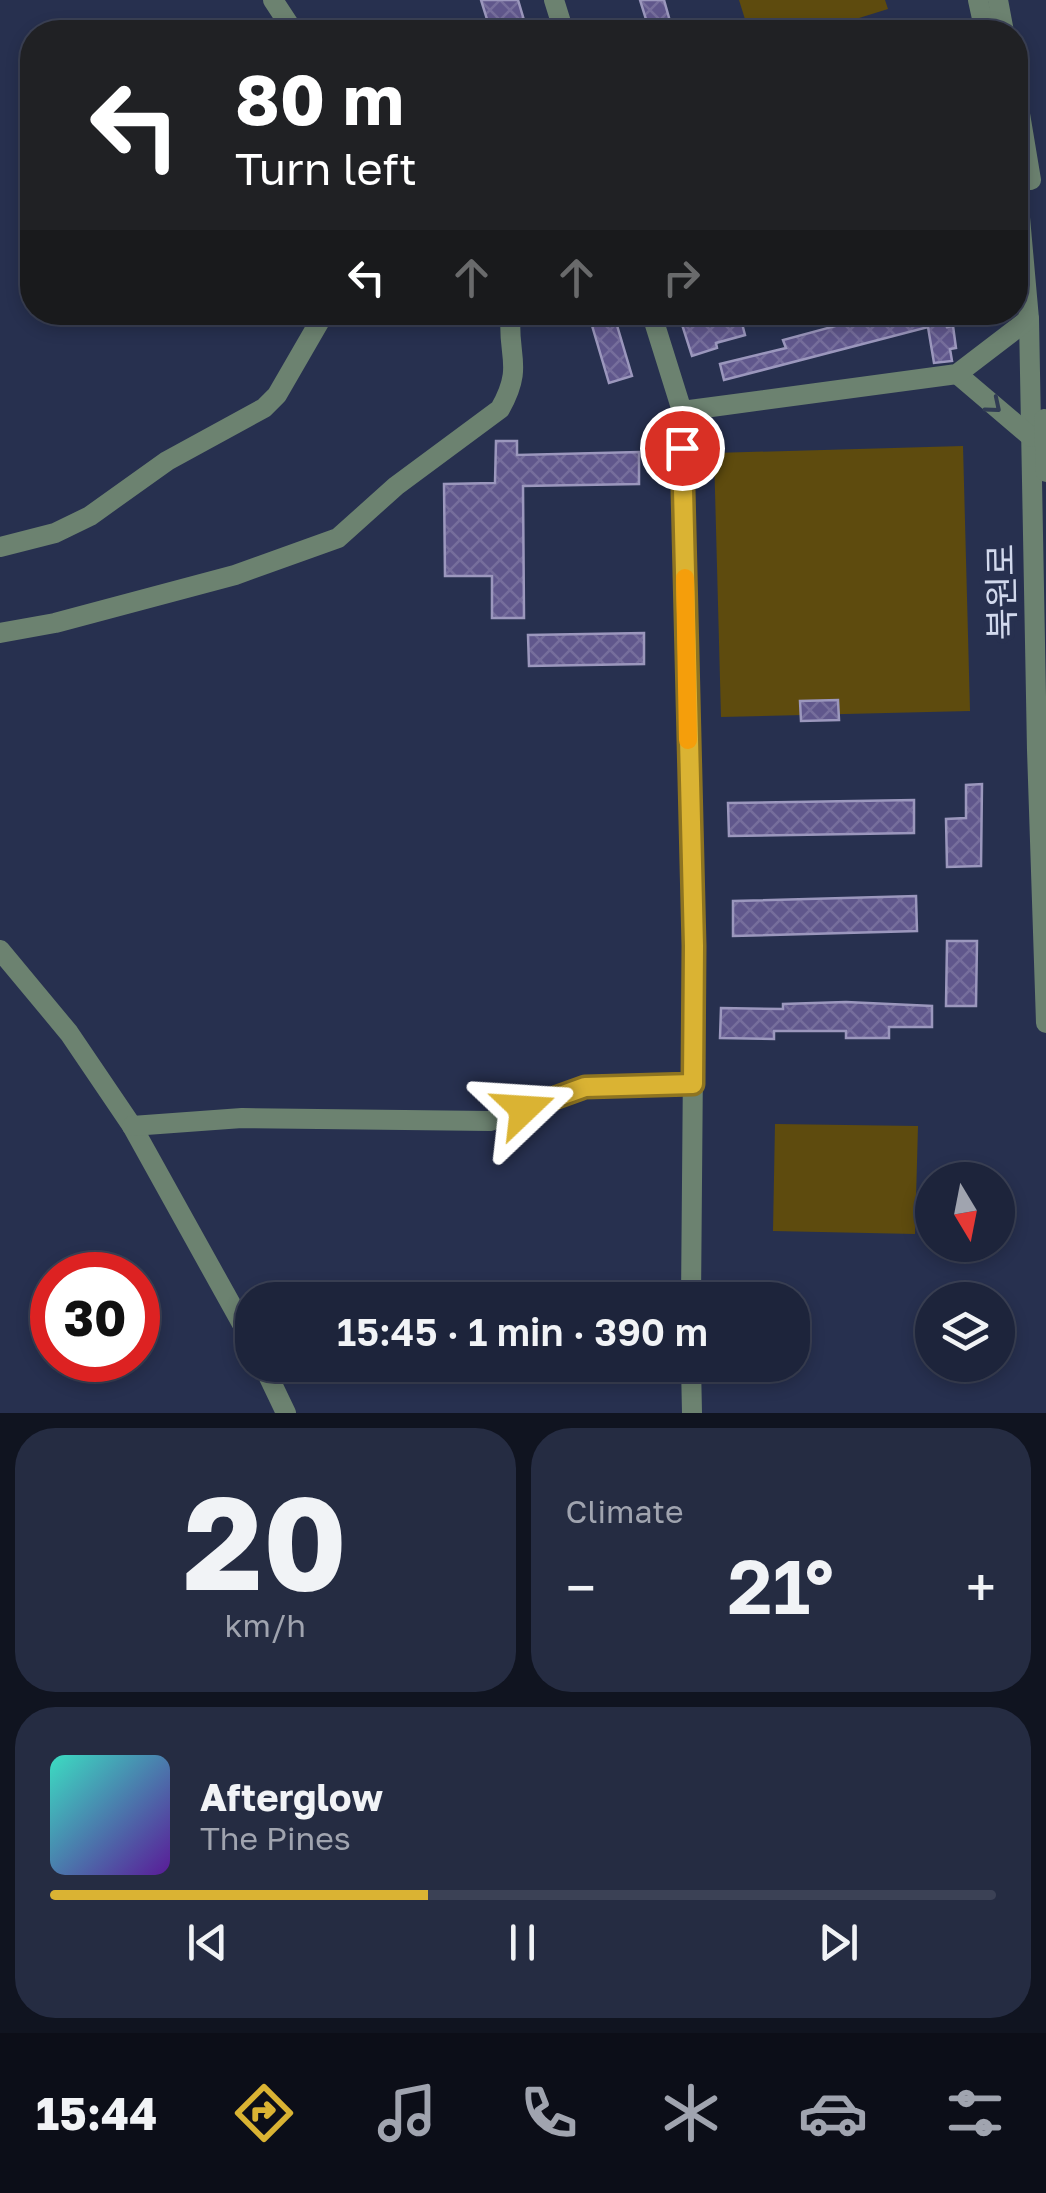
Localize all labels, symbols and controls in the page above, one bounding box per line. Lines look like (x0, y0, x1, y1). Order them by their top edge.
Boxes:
text: 80 m (235, 56, 404, 140)
icon: left (70, 60, 200, 190)
text: Turn left (235, 141, 417, 195)
icon: left (339, 250, 394, 305)
icon: ahead (444, 250, 499, 305)
icon: ahead (549, 250, 604, 305)
icon: right (654, 250, 709, 305)
one-way arrow (983, 394, 1001, 412)
pin (640, 406, 725, 491)
icon: arrive (655, 421, 710, 476)
street label: 북원로 (979, 543, 1023, 641)
position arrow (472, 1057, 576, 1161)
north arrow (915, 1162, 1015, 1262)
map controls (915, 1162, 1015, 1382)
speed limit sign: 30 (30, 1252, 160, 1382)
button: layers (915, 1282, 1015, 1382)
text: 15:45 · 1 min · 390 m (337, 1309, 708, 1354)
text: 20 (183, 1463, 347, 1619)
text: Climate (566, 1492, 684, 1530)
text: 21° (727, 1540, 834, 1631)
text: − (566, 1554, 596, 1620)
text: + (966, 1554, 996, 1620)
text: km/h (225, 1606, 306, 1644)
text: Afterglow (200, 1774, 383, 1819)
text: The Pines (200, 1819, 351, 1857)
icon: previous (180, 1915, 235, 1970)
icon: pause (495, 1915, 550, 1970)
icon: next (811, 1915, 866, 1970)
icon: directions (229, 2078, 299, 2148)
icon: music (372, 2078, 442, 2148)
icon: phone (514, 2078, 584, 2148)
icon: climate (656, 2078, 726, 2148)
icon: car (798, 2078, 868, 2148)
icon: filters (940, 2078, 1010, 2148)
text: 15:44 (36, 2086, 157, 2140)

